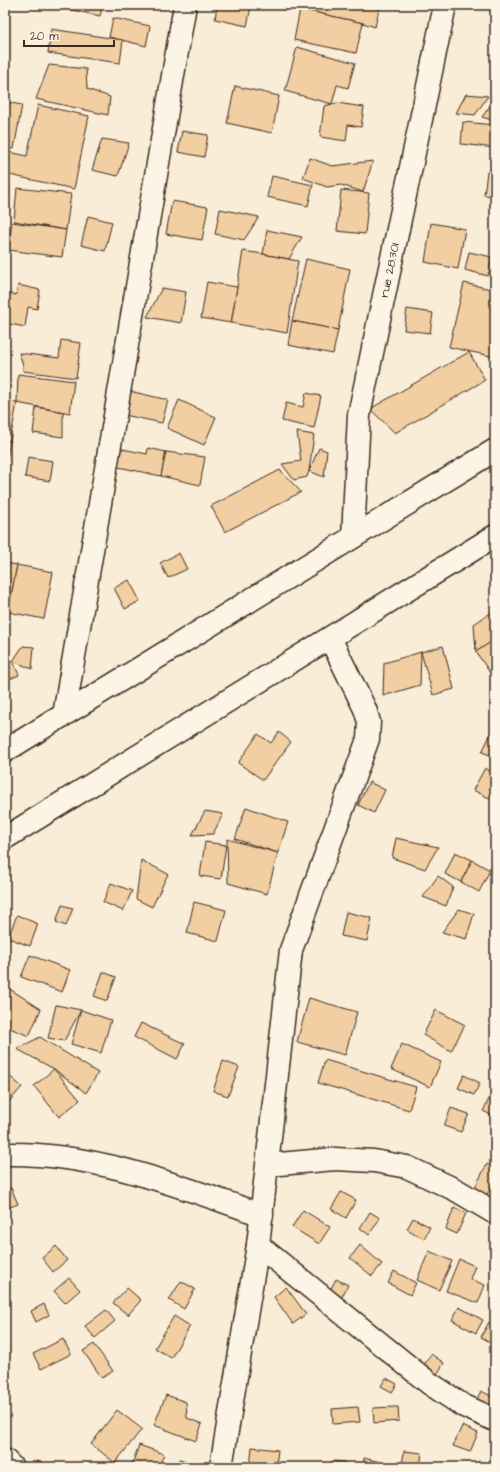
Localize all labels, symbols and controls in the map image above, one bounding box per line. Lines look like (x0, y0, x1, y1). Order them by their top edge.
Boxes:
scale bar (24, 22, 114, 48)
text: 20 m (30, 28, 59, 45)
street label: rue 28.301 (375, 241, 403, 299)

